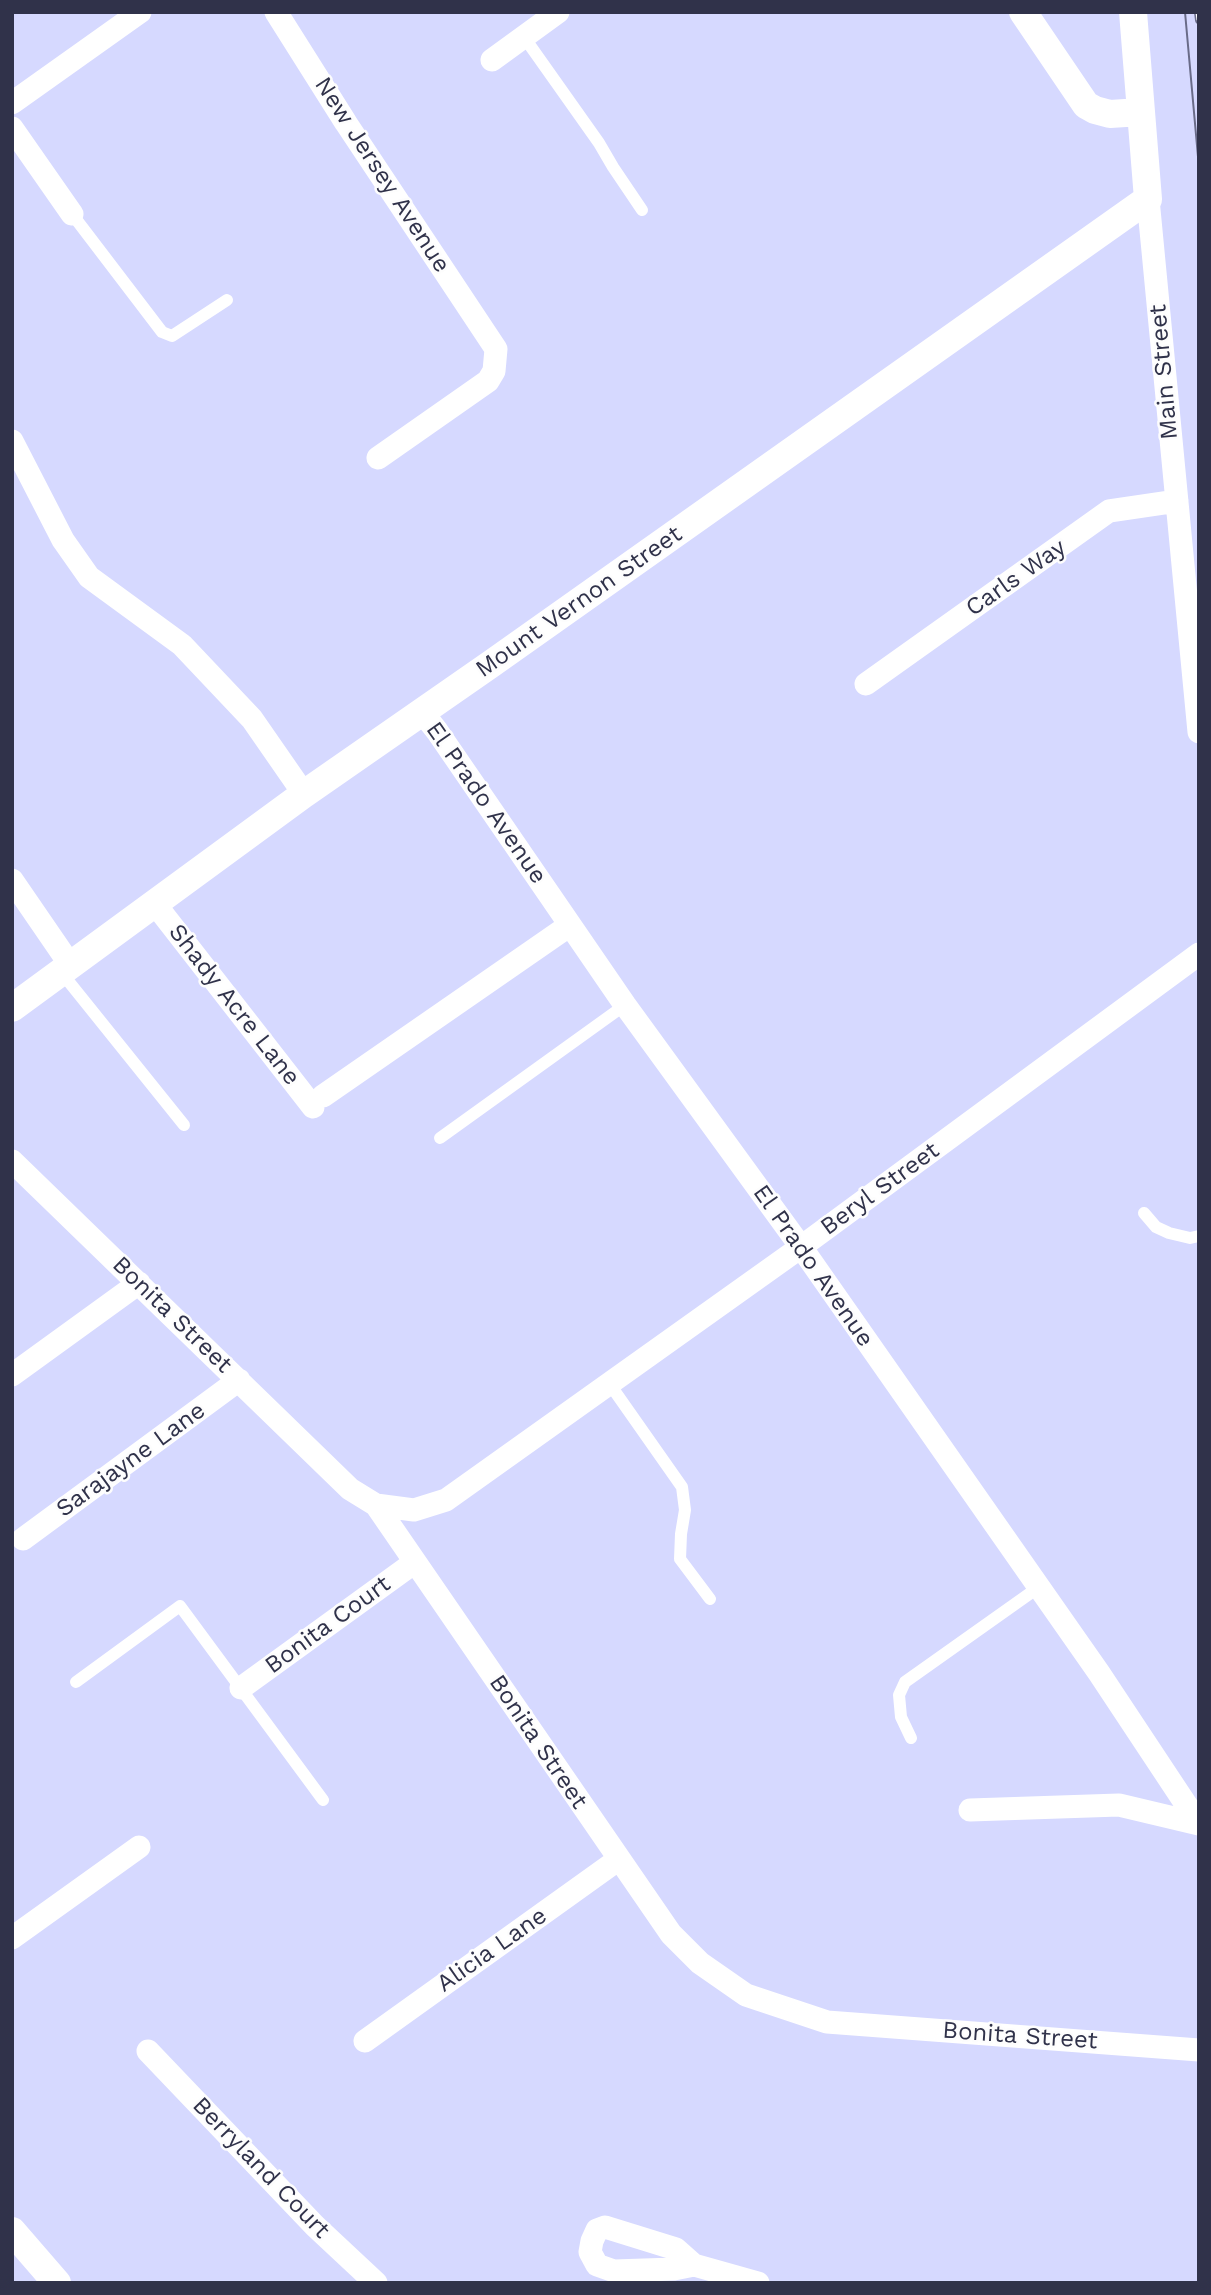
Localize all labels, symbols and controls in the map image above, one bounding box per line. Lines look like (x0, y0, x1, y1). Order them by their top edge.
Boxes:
street label: New Jersey Avenue (308, 72, 456, 278)
street label: Main Street (1144, 303, 1184, 441)
street label: Mount Vernon Street (470, 520, 688, 684)
street label: Carls Way (960, 533, 1072, 623)
street label: El Prado Avenue (419, 716, 553, 890)
street label: Shady Acre Lane (162, 919, 306, 1091)
street label: Beryl Street (815, 1136, 945, 1242)
street label: El Prado Avenue (746, 1179, 880, 1353)
street label: Bonita Street (106, 1251, 238, 1379)
street label: Sarajayne Lane (51, 1396, 211, 1524)
street label: Bonita Court (260, 1570, 396, 1680)
street label: Bonita Street (483, 1670, 593, 1814)
street label: Alicia Lane (431, 1902, 553, 1998)
street label: Bonita Street (941, 2016, 1099, 2056)
street label: Berryland Court (186, 2091, 336, 2245)

